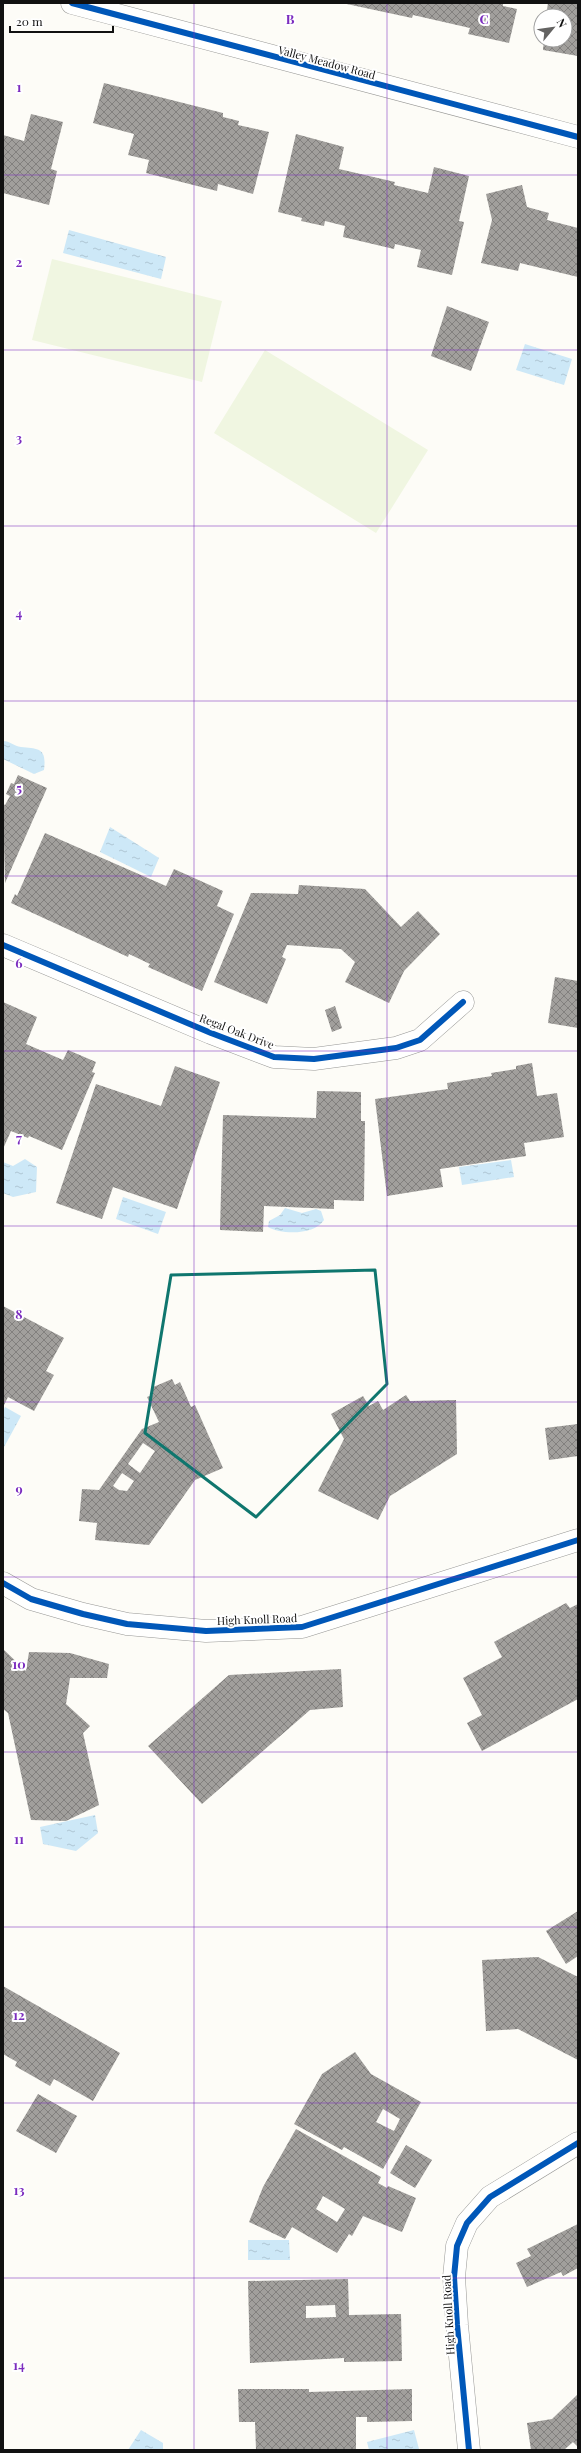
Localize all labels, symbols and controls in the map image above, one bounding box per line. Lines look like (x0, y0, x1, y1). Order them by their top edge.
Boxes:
scale bar (10, 8, 113, 34)
north arrow (533, 8, 573, 48)
text: B (286, 10, 295, 27)
text: C (479, 10, 489, 27)
text: 20 m (16, 13, 43, 29)
text: N (554, 16, 571, 30)
street label: Valley Meadow Road (276, 42, 378, 82)
text: 1 (17, 78, 22, 95)
text: 2 (16, 253, 23, 270)
text: 3 (16, 429, 22, 446)
text: 4 (16, 604, 23, 621)
text: 5 (16, 779, 22, 796)
text: 6 (15, 954, 23, 971)
street label: Regal Oak Drive (197, 1010, 277, 1052)
text: 7 (16, 1129, 22, 1146)
text: 8 (15, 1305, 23, 1322)
text: 9 (15, 1480, 23, 1497)
street label: High Knoll Road (217, 1610, 298, 1628)
text: 10 (12, 1655, 26, 1672)
text: 11 (14, 1830, 24, 1847)
text: 12 (13, 2006, 25, 2023)
text: 13 (13, 2181, 25, 2198)
street label: High Knoll Road (438, 2274, 458, 2355)
text: 14 (13, 2356, 25, 2373)

